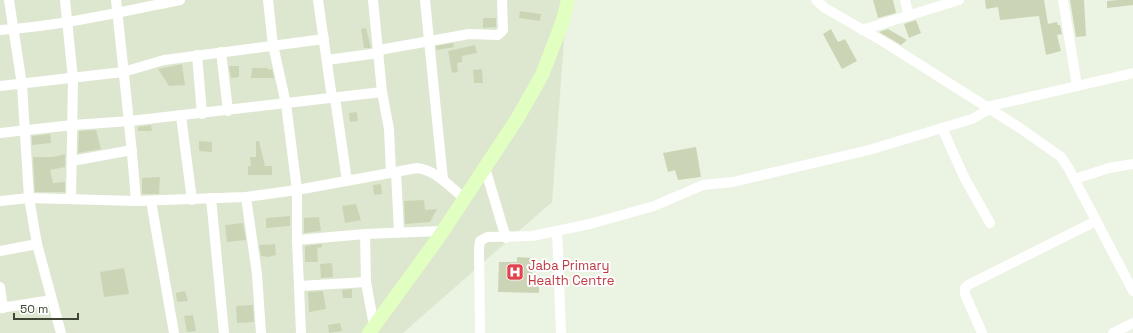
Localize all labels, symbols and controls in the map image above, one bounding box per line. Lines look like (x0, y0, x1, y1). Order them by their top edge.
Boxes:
place label: Jaba Primary Health Centre (528, 257, 614, 289)
hospital icon: Jaba Primary Health Centre (505, 262, 525, 282)
scale bar (14, 295, 78, 321)
text: 50 m (20, 301, 48, 317)

